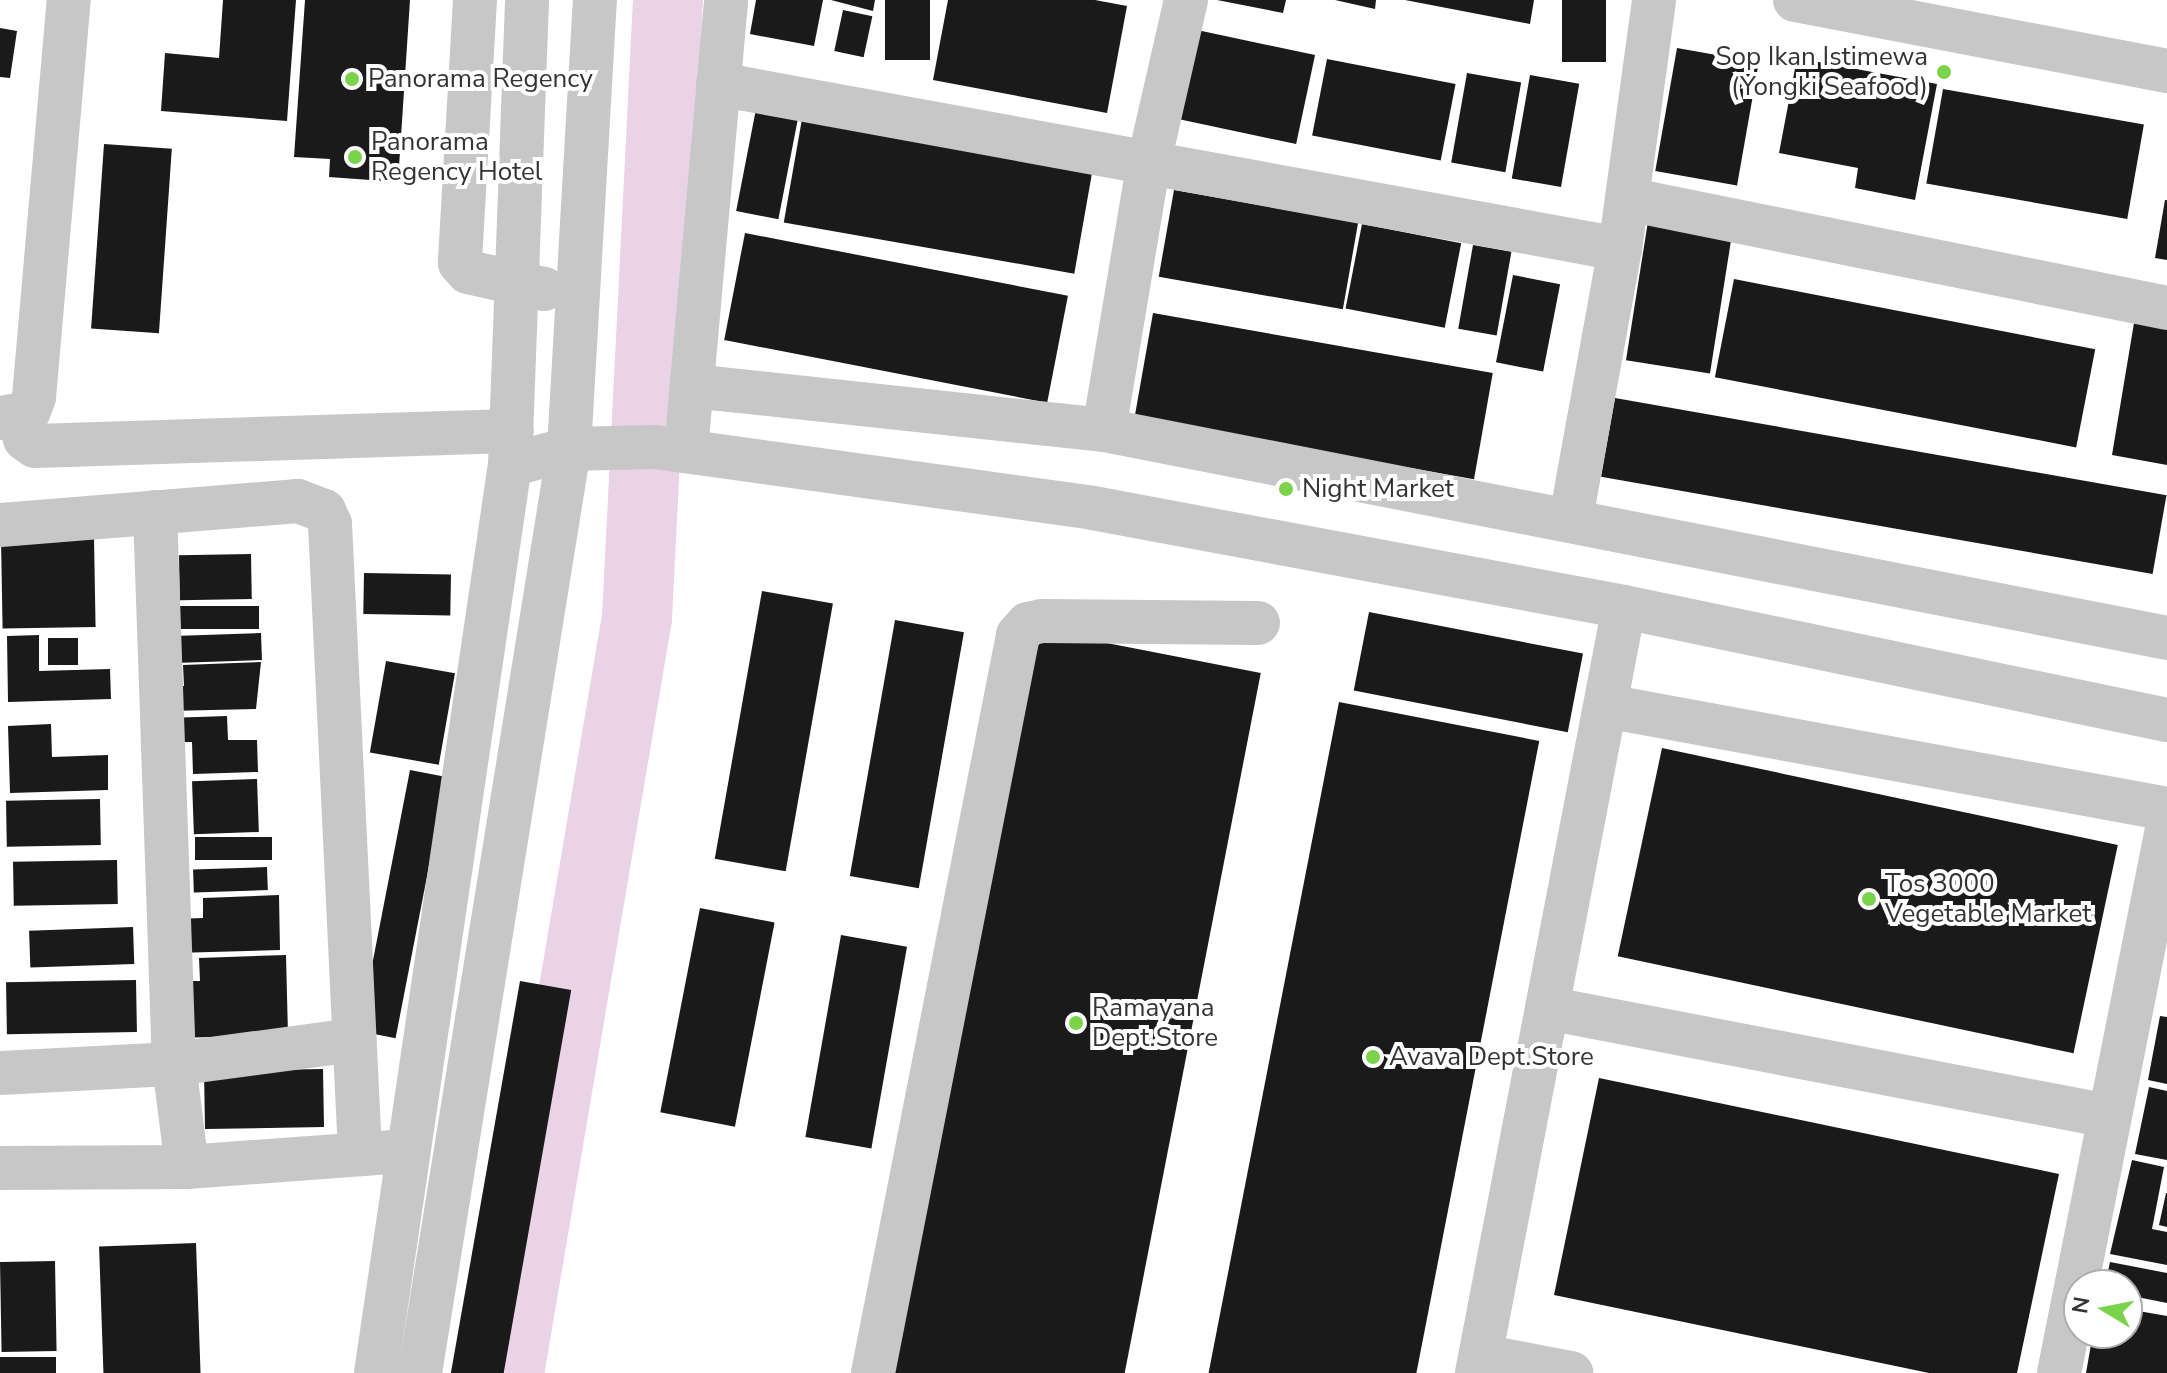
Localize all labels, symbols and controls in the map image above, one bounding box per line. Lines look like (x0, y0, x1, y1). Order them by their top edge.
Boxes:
place label: Sop Ikan Istimewa (Yongki Seafood) (1715, 41, 1928, 102)
place label: Panorama Regency (368, 63, 593, 95)
marker: Sop Ikan Istimewa (Yongki Seafood) (1935, 63, 1953, 81)
marker: Panorama Regency (343, 70, 361, 88)
place label: Panorama Regency Hotel (371, 126, 543, 188)
marker: Panorama Regency Hotel (346, 148, 364, 166)
place label: Night Market (1302, 473, 1454, 505)
marker: Night Market (1277, 480, 1295, 498)
place label: Tos 3000 Vegetable Market (1885, 868, 2091, 930)
marker: Tos 3000 Vegetable Market (1860, 890, 1878, 908)
place label: Ramayana Dept.Store (1092, 992, 1218, 1054)
marker: Ramayana Dept.Store (1067, 1014, 1085, 1032)
place label: Avava Dept.Store (1389, 1041, 1594, 1073)
marker: Avava Dept.Store (1364, 1048, 1382, 1066)
north arrow (2063, 1269, 2143, 1349)
text: N (2065, 1294, 2098, 1316)

